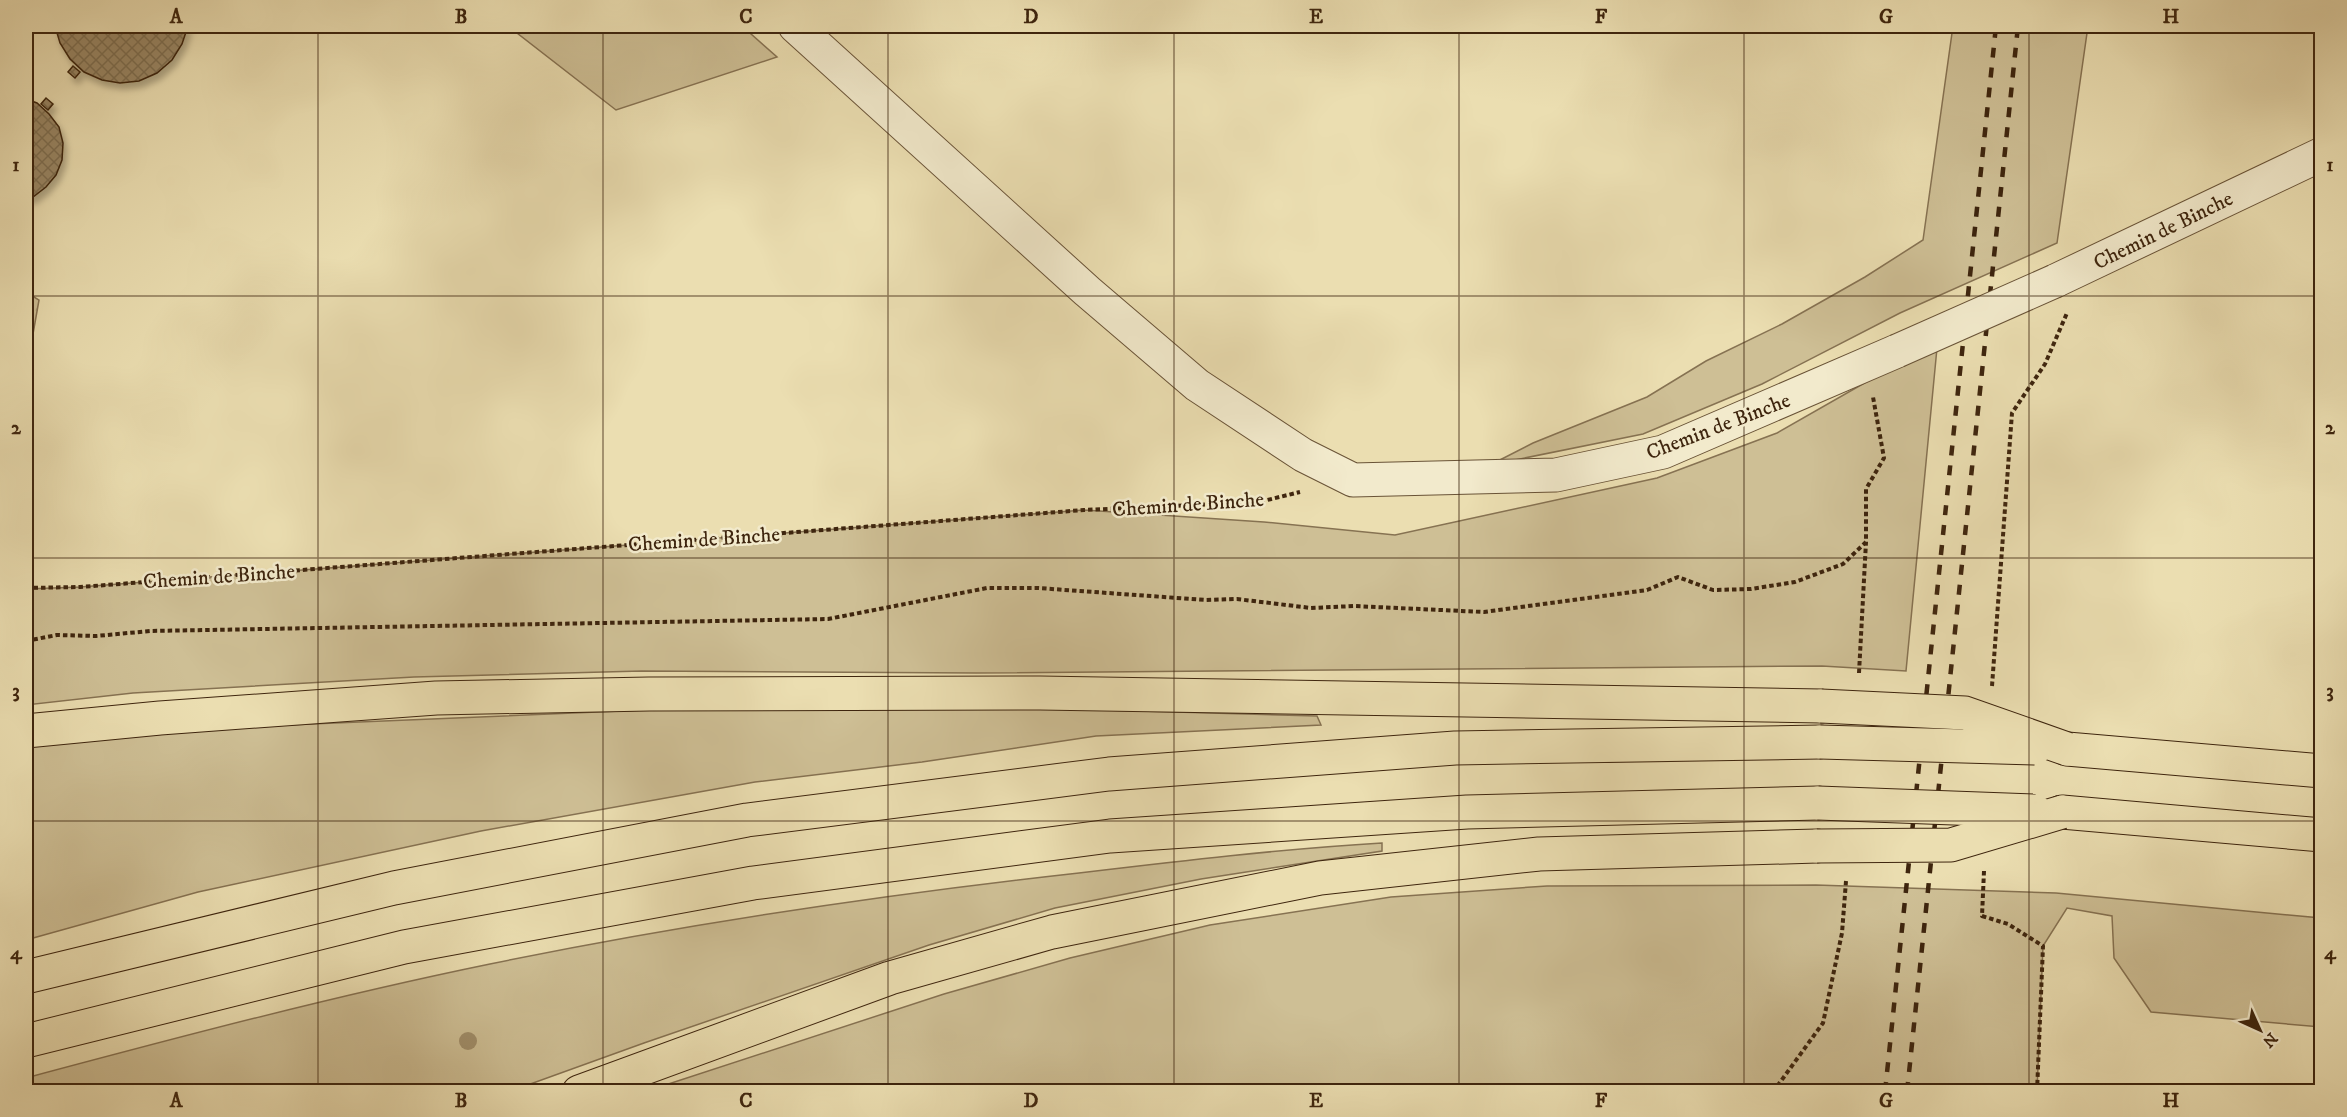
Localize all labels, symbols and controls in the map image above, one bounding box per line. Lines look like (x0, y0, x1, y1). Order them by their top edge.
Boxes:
text: A (169, 5, 184, 30)
text: B (455, 5, 467, 30)
text: C (739, 5, 753, 30)
text: D (1024, 5, 1039, 30)
text: E (1309, 5, 1323, 30)
text: F (1595, 5, 1608, 30)
text: G (1879, 5, 1893, 30)
text: H (2163, 5, 2180, 30)
text: 1 (12, 153, 20, 178)
text: 1 (2326, 153, 2334, 178)
street label: Chemin de Binche (2089, 186, 2238, 276)
street label: Chemin de Binche (1643, 387, 1794, 466)
text: 2 (11, 416, 22, 441)
text: 2 (2325, 416, 2336, 441)
street label: Chemin de Binche (1111, 487, 1265, 523)
street label: Chemin de Binche (627, 522, 781, 558)
street label: Chemin de Binche (142, 559, 296, 595)
text: 3 (12, 679, 20, 704)
text: 3 (2326, 679, 2334, 704)
text: 4 (10, 941, 23, 966)
text: 4 (2324, 941, 2337, 966)
north arrow (2230, 1000, 2290, 1060)
text: N (2258, 1028, 2282, 1052)
text: A (169, 1089, 184, 1114)
text: B (455, 1089, 467, 1114)
text: C (739, 1089, 753, 1114)
text: D (1024, 1089, 1039, 1114)
text: E (1309, 1089, 1323, 1114)
text: F (1595, 1089, 1608, 1114)
text: G (1879, 1089, 1893, 1114)
text: H (2163, 1089, 2180, 1114)

